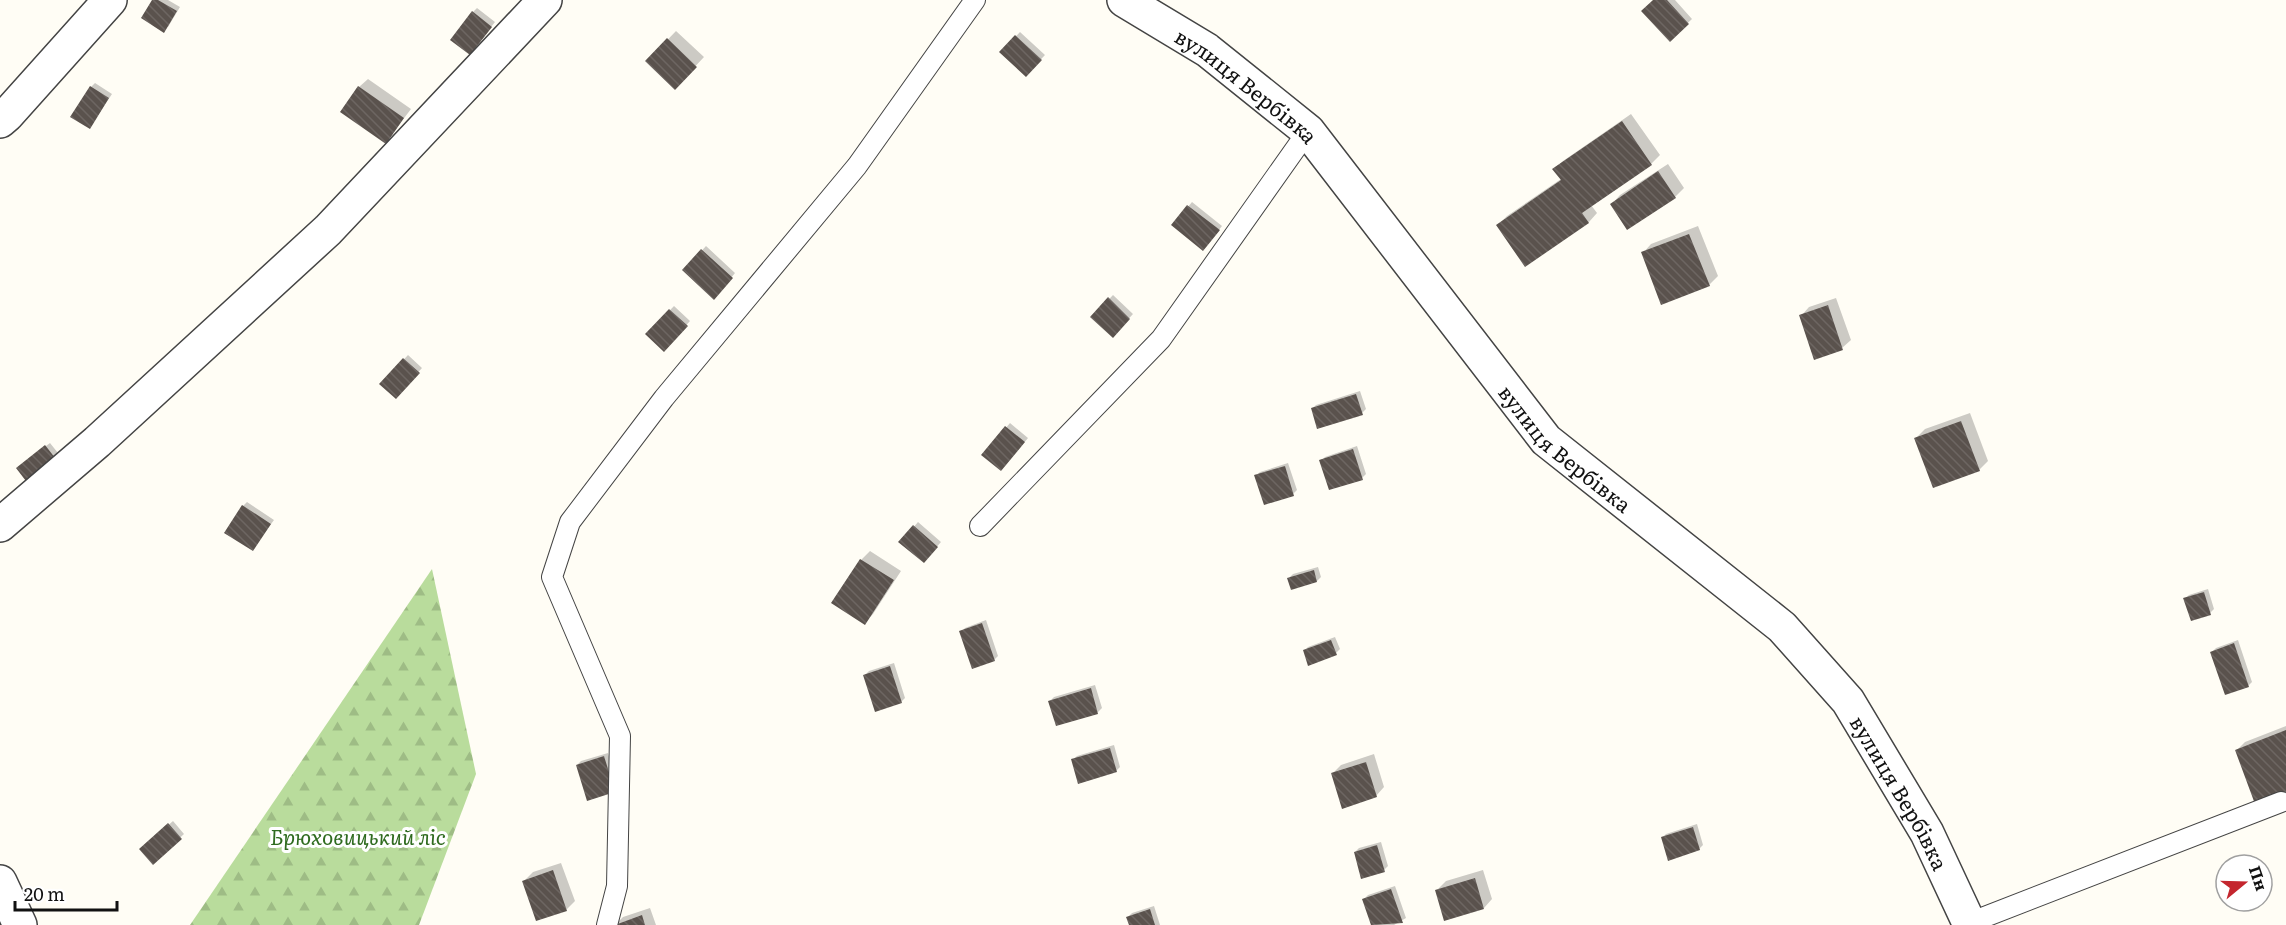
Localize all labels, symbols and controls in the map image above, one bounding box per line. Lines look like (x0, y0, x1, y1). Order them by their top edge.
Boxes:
street label: вулиця Вербівка (1170, 19, 1327, 149)
street label: вулиця Вербівка (1493, 377, 1640, 519)
street label: вулиця Вербівка (1844, 709, 1958, 875)
park label: Брюховицький ліс (270, 820, 446, 851)
north arrow (2214, 853, 2274, 913)
text: Пн (2244, 862, 2275, 893)
scale bar (15, 874, 117, 912)
text: 20 m (24, 880, 65, 907)

